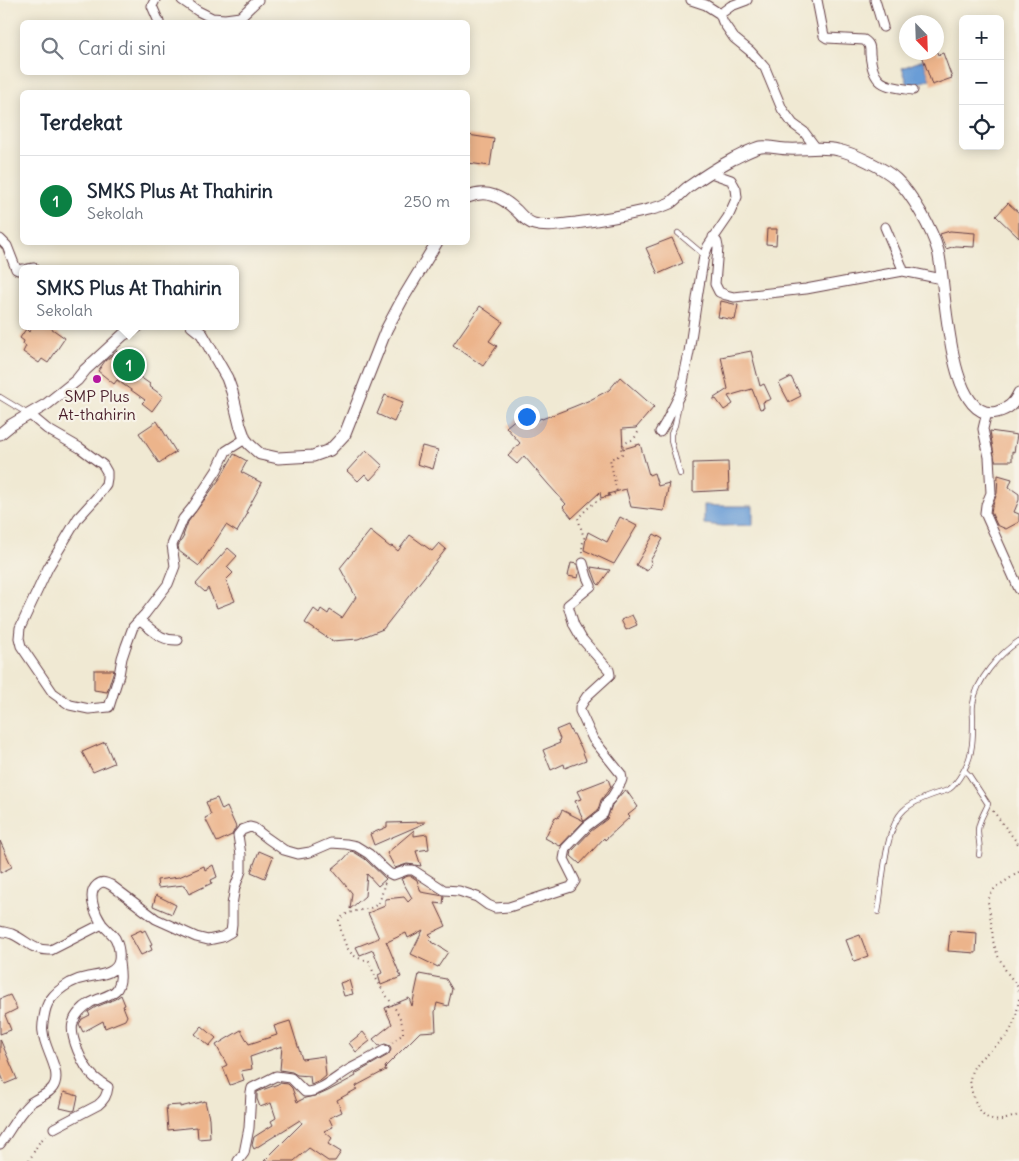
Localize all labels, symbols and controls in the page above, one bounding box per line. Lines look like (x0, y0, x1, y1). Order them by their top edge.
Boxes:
north arrow (899, 15, 944, 60)
map controls (959, 15, 1004, 150)
button: + (959, 15, 1004, 60)
search box (20, 20, 470, 75)
icon: search (38, 34, 66, 62)
text: Cari di sini (78, 36, 166, 60)
button: − (959, 60, 1004, 105)
button: locate (959, 105, 1004, 150)
text: Terdekat (40, 109, 122, 136)
text: SMKS Plus At Thahirin (87, 179, 273, 203)
text: 1 (53, 191, 59, 211)
text: 250 m (404, 191, 450, 211)
text: Sekolah (87, 203, 144, 223)
popup (19, 265, 239, 330)
text: SMKS Plus At Thahirin (36, 276, 222, 300)
text: Sekolah (36, 300, 93, 320)
pin: 1 (113, 346, 145, 384)
marker: SMP Plus At-thahirin (91, 373, 103, 385)
place label: SMP Plus At-thahirin (58, 386, 136, 424)
your location (514, 404, 540, 430)

